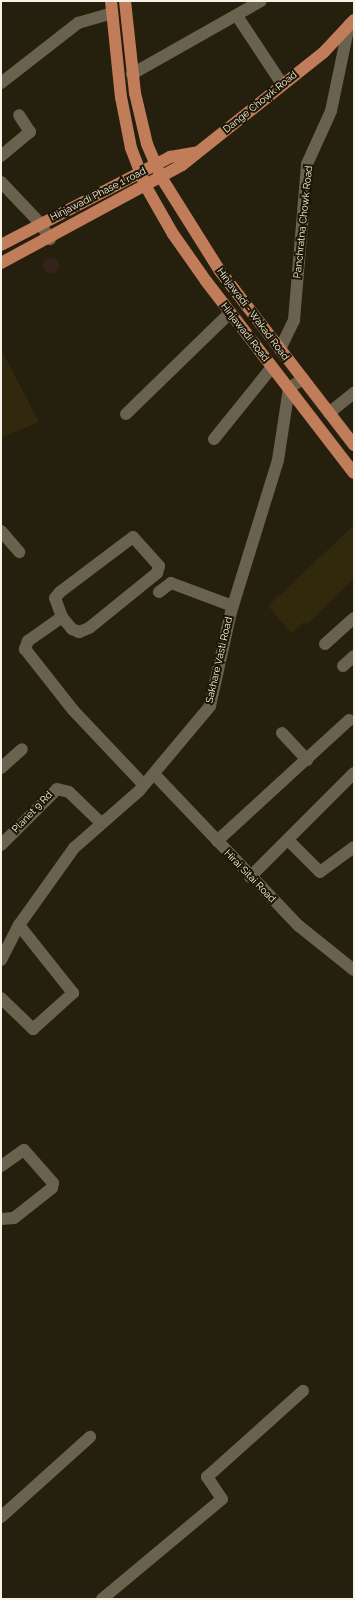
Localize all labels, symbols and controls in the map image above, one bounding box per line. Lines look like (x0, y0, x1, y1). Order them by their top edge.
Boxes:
street label: Dange Chowk Road (221, 69, 299, 135)
street label: Hinjawadi Phase 1 road (48, 165, 148, 223)
street label: Panchratna Chowk Road (291, 165, 315, 279)
street label: Hinjawadi - Wakad Road (214, 265, 292, 363)
street label: Hinjawadi Road (218, 300, 272, 364)
street label: Sakhare Vasti Road (203, 616, 235, 704)
street label: Planet 9 Rd (9, 789, 55, 835)
street label: Hirai Sitai Road (222, 847, 278, 905)

